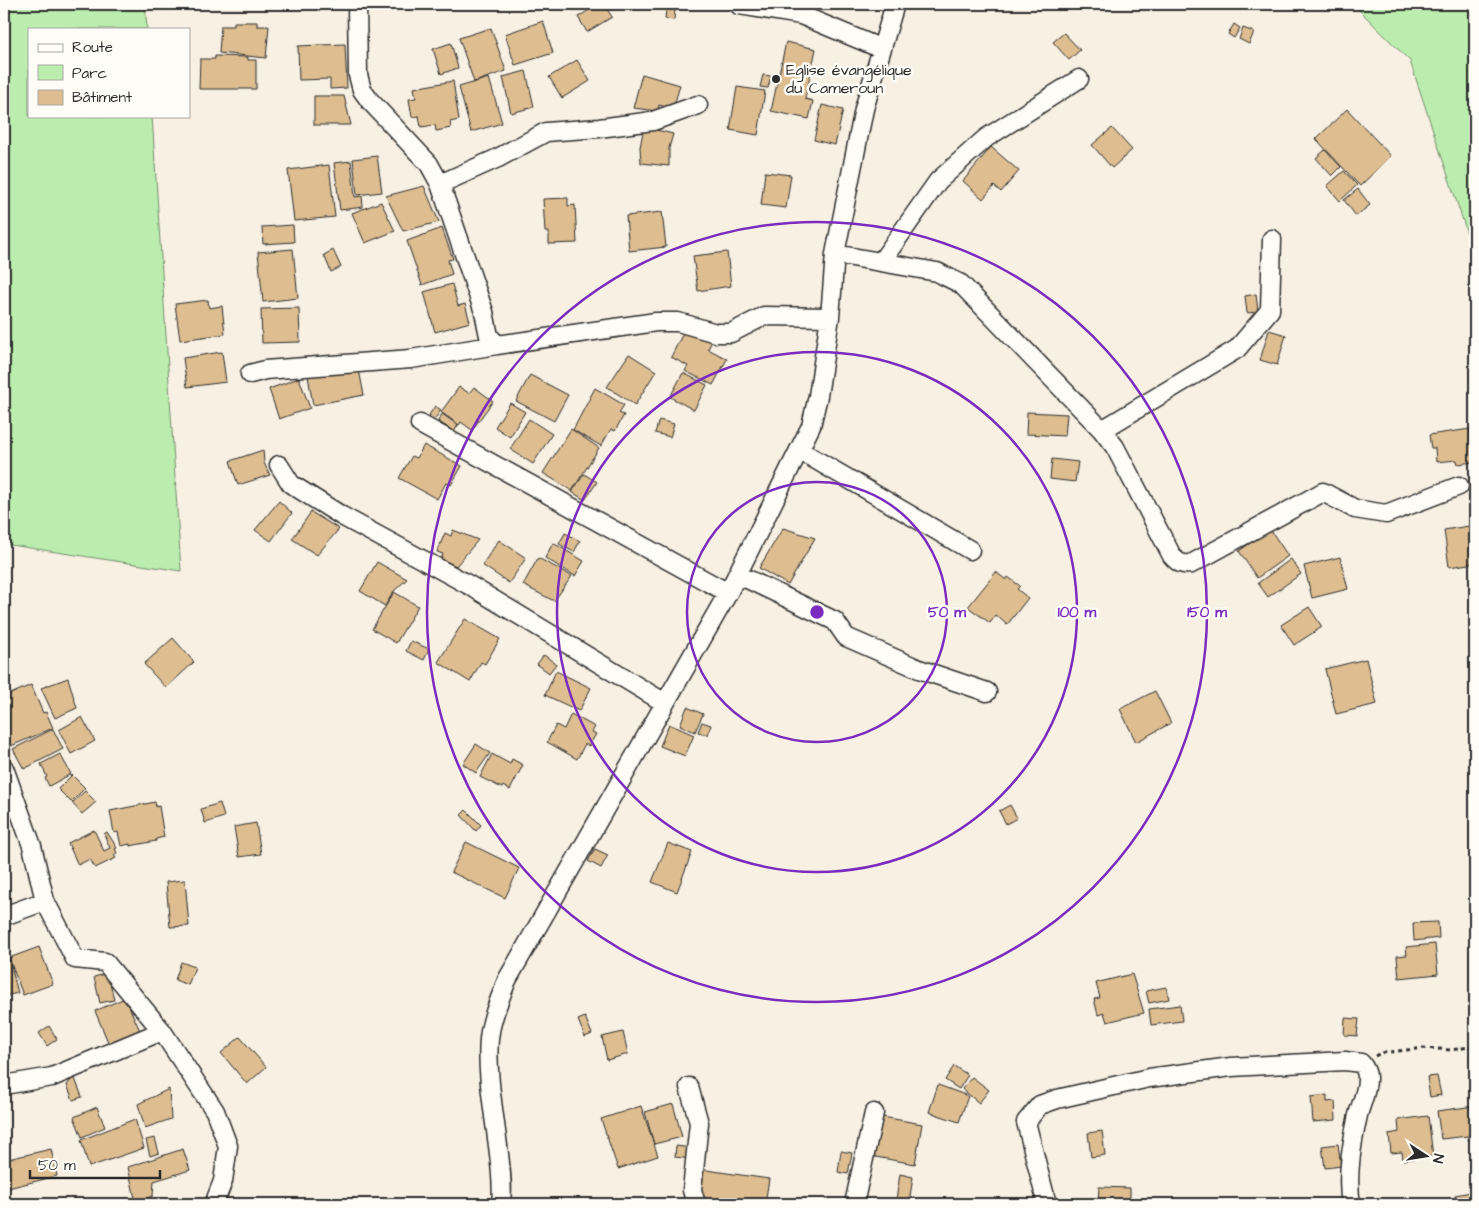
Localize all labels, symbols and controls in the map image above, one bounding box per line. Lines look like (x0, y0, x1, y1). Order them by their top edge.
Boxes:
legend (28, 28, 190, 118)
text: Route (72, 37, 113, 58)
place label: Eglise évangélique du Cameroun (786, 59, 912, 99)
text: Parc (72, 63, 107, 84)
marker: Eglise évangélique du Cameroun (770, 73, 782, 85)
text: Bâtiment (72, 87, 132, 108)
text: 50 m (928, 602, 966, 623)
text: 100 m (1058, 602, 1097, 623)
text: 150 m (1187, 602, 1227, 623)
centre of rings (808, 603, 826, 621)
north arrow (1402, 1130, 1452, 1180)
scale bar (30, 1148, 160, 1180)
text: N (1427, 1152, 1448, 1165)
text: 50 m (38, 1155, 76, 1176)

